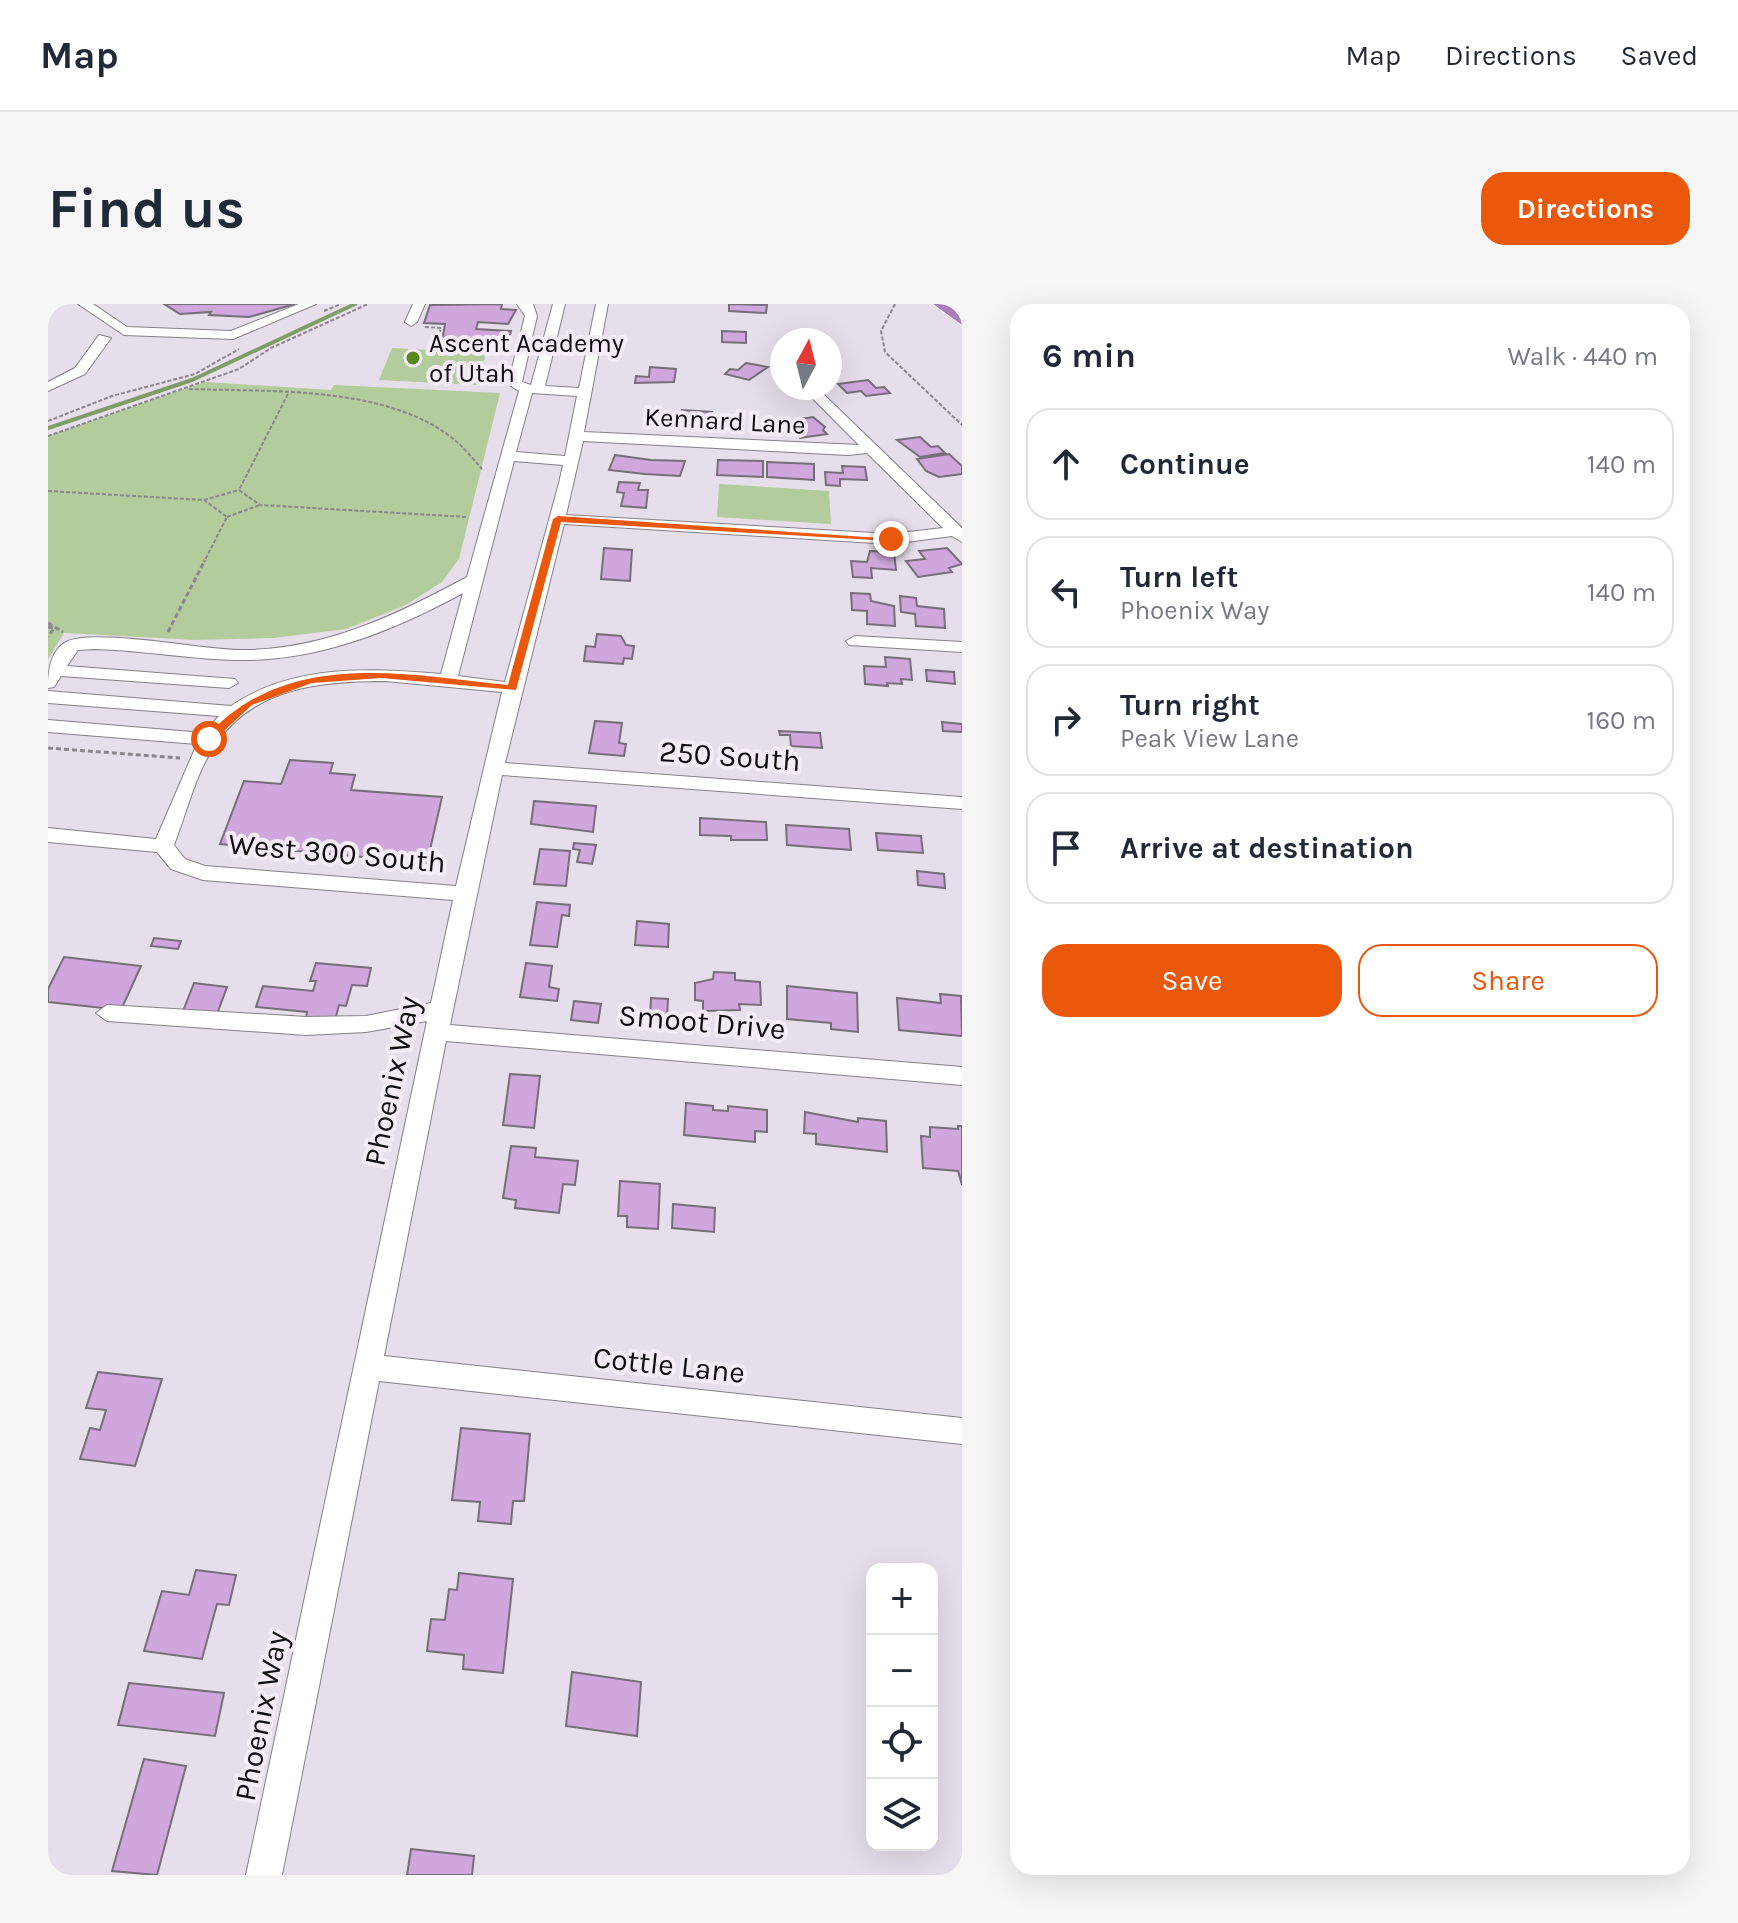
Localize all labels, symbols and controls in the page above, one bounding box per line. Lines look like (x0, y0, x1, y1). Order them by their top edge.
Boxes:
text: Map (40, 33, 119, 78)
text: Map (1346, 39, 1401, 72)
text: Directions (1445, 39, 1577, 72)
text: Saved (1621, 39, 1698, 72)
button: Directions (1481, 172, 1690, 245)
text: Find us (48, 176, 245, 241)
place label: Ascent Academy of Utah (429, 328, 624, 389)
north arrow (770, 328, 842, 400)
text: 6 min (1042, 336, 1136, 376)
text: Walk · 440 m (1507, 341, 1658, 372)
marker: Ascent Academy of Utah (404, 349, 422, 367)
street label: Kennard Lane (644, 401, 806, 441)
icon: ahead (1044, 442, 1088, 486)
text: Continue (1120, 446, 1250, 482)
text: 140 m (1587, 449, 1656, 480)
route end (873, 521, 909, 557)
text: Turn left (1120, 559, 1238, 595)
icon: left (1044, 570, 1088, 614)
text: 140 m (1587, 577, 1656, 608)
text: Phoenix Way (1120, 595, 1269, 626)
text: Turn right (1120, 687, 1260, 723)
icon: right (1044, 698, 1088, 742)
text: 160 m (1587, 705, 1656, 736)
route start (191, 721, 227, 757)
text: Peak View Lane (1120, 723, 1299, 754)
street label: 250 South (658, 733, 802, 779)
street label: West 300 South (227, 826, 447, 880)
icon: arrive (1044, 826, 1088, 870)
text: Arrive at destination (1120, 830, 1414, 866)
button: Save (1042, 944, 1342, 1017)
button: Share (1358, 944, 1658, 1017)
street label: Phoenix Way (356, 993, 428, 1169)
street label: Smoot Drive (617, 997, 787, 1047)
street label: Cottle Lane (591, 1339, 747, 1391)
map controls (866, 1563, 938, 1851)
button: + (866, 1563, 938, 1635)
street label: Phoenix Way (227, 1628, 295, 1804)
button: − (866, 1635, 938, 1707)
button: locate (866, 1707, 938, 1779)
button: layers (866, 1779, 938, 1851)

